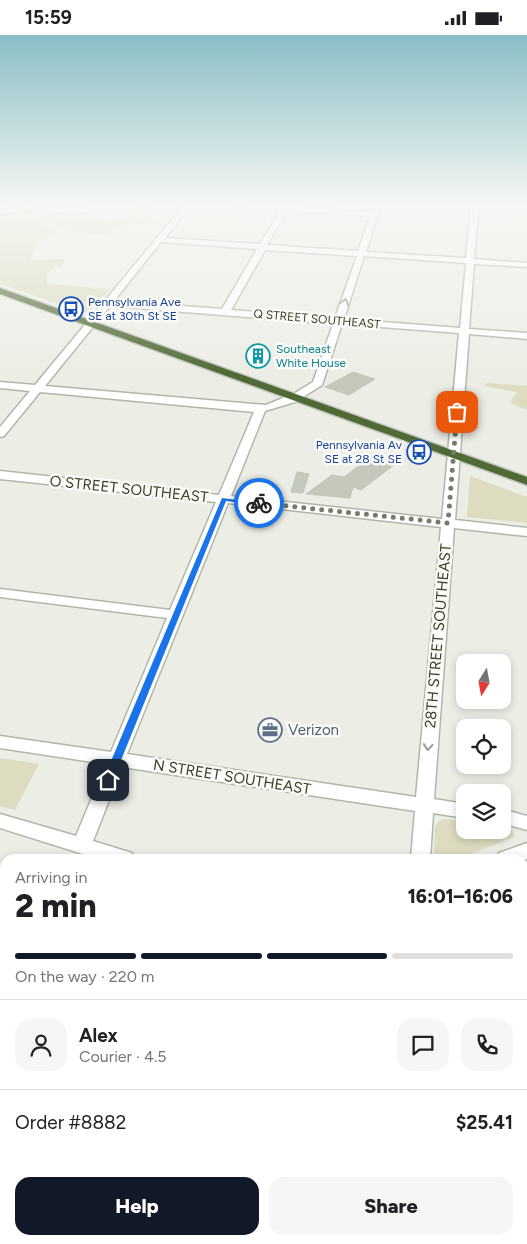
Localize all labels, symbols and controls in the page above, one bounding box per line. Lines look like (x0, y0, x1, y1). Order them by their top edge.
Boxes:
text: 15:59 (25, 6, 72, 29)
place label: Pennsylvania Ave SE at 30th St SE (88, 295, 181, 323)
bus stop icon: Pennsylvania Ave SE at 30th St SE (58, 296, 84, 322)
one-way arrow (339, 298, 349, 307)
street label: Q STREET SOUTHEAST (253, 306, 382, 332)
place label: Southeast White House (276, 342, 346, 370)
building icon: Southeast White House (245, 343, 271, 369)
pin (436, 391, 478, 433)
icon: bag (443, 398, 471, 426)
place label: Pennsylvania Av SE at 28 St SE (316, 438, 403, 466)
bus stop icon: Pennsylvania Av SE at 28 St SE (406, 439, 432, 465)
street label: O STREET SOUTHEAST (49, 472, 210, 506)
courier (234, 478, 284, 528)
icon: bike (245, 489, 273, 517)
street label: 28TH STREET SOUTHEAST (421, 542, 455, 729)
north arrow (456, 654, 511, 709)
map controls (456, 654, 511, 839)
office icon: Verizon (257, 717, 283, 743)
button: locate (456, 719, 511, 774)
place label: Verizon (288, 721, 339, 739)
one-way arrow (423, 743, 434, 751)
street label: N STREET SOUTHEAST (152, 756, 313, 798)
pin (87, 759, 129, 801)
icon: home (94, 766, 122, 794)
button: layers (456, 784, 511, 839)
text: Arriving in (15, 868, 87, 887)
text: 16:01–16:06 (408, 885, 513, 908)
text: 2 min (15, 887, 97, 925)
text: On the way · 220 m (15, 967, 154, 986)
button: person (15, 1019, 67, 1071)
button: chat (397, 1019, 449, 1071)
button: phone (461, 1019, 513, 1071)
text: Alex (79, 1024, 118, 1047)
text: Courier · 4.5 (79, 1047, 166, 1066)
text: Order #8882 (15, 1111, 126, 1134)
text: $25.41 (456, 1111, 513, 1134)
button: Help (15, 1177, 259, 1235)
button: Share (269, 1177, 513, 1235)

